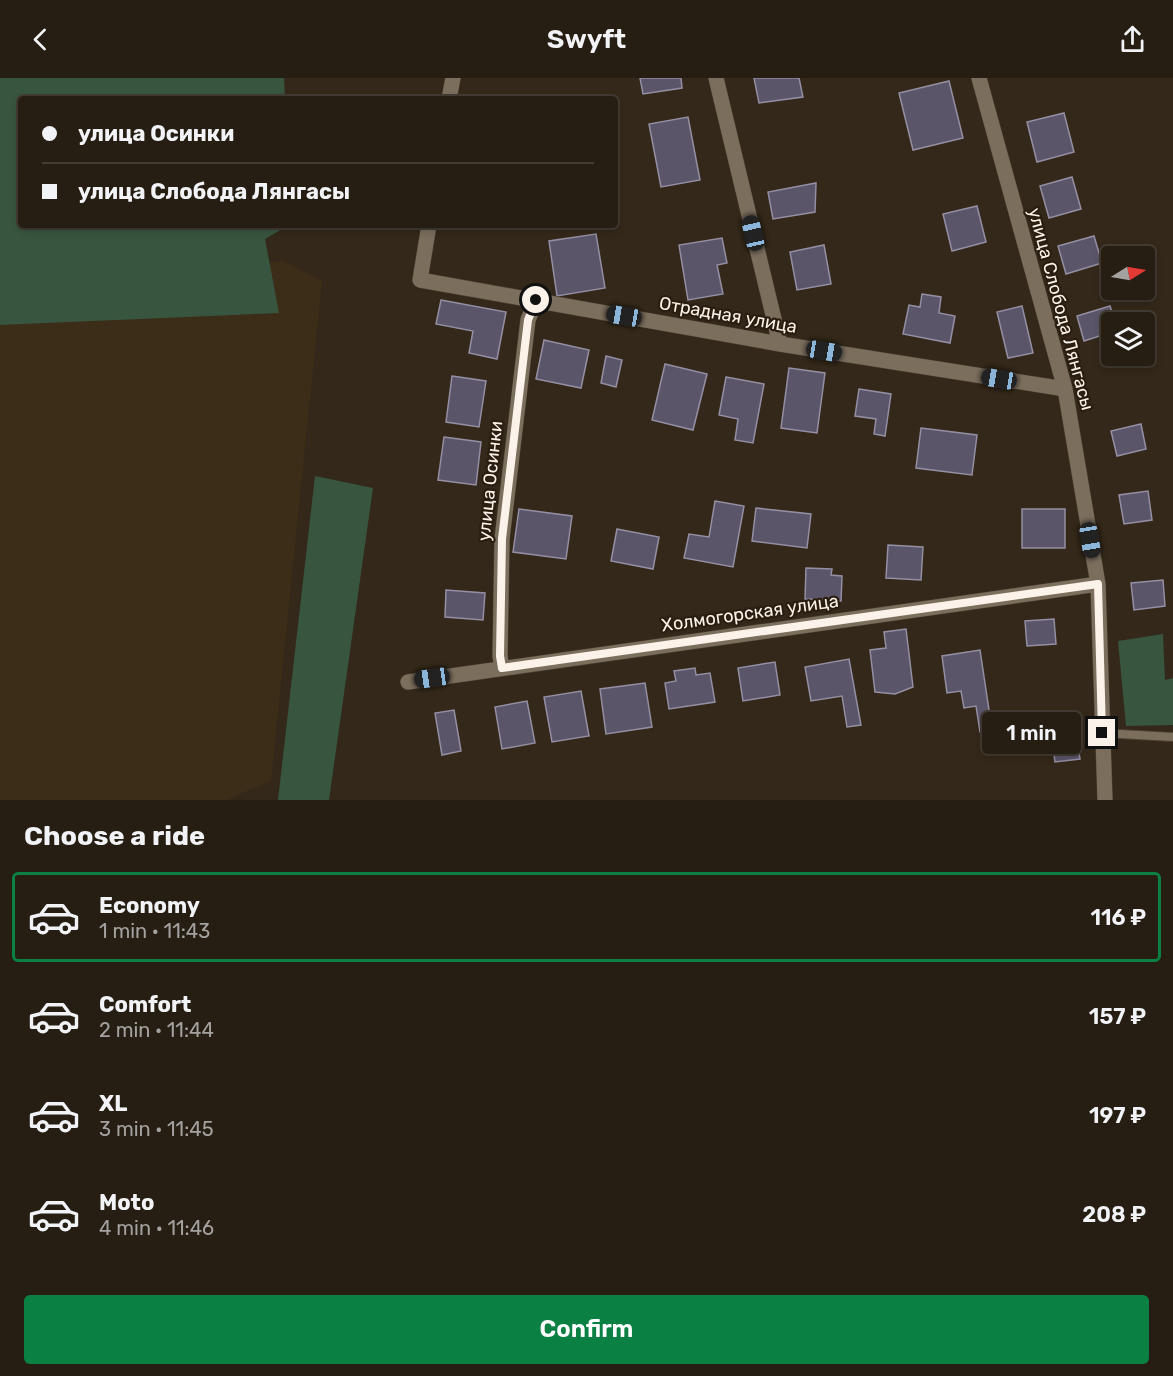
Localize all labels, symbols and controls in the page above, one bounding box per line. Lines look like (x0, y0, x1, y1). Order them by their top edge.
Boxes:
icon: back (24, 23, 57, 56)
text: Swyft (547, 23, 626, 55)
icon: share (1116, 23, 1149, 56)
text: улица Осинки (78, 120, 234, 147)
text: улица Слобода Лянгасы (78, 178, 350, 205)
street label: улица Слобода Лянгасы (1023, 205, 1099, 413)
car (740, 213, 766, 253)
north arrow (1101, 246, 1155, 300)
map controls (1101, 246, 1155, 366)
route start (522, 286, 549, 313)
street label: Отрадная улица (657, 292, 799, 338)
car (605, 304, 643, 328)
button: layers (1101, 312, 1155, 366)
car (805, 339, 843, 363)
car (980, 367, 1018, 391)
street label: улица Осинки (473, 420, 507, 542)
car (1078, 521, 1102, 559)
street label: Холмогорская улица (660, 590, 840, 636)
car (413, 667, 451, 689)
callout: 1 min (982, 712, 1081, 754)
route end (1088, 719, 1115, 746)
text: 1 min (1006, 721, 1057, 745)
text: Choose a ride (24, 820, 205, 852)
icon: car (27, 890, 81, 944)
text: Economy (99, 892, 200, 919)
text: 116 ₽ (1090, 904, 1146, 931)
text: 1 min · 11:43 (99, 919, 210, 943)
icon: car (27, 989, 81, 1043)
text: Comfort (99, 991, 191, 1018)
text: 157 ₽ (1089, 1003, 1146, 1030)
text: 2 min · 11:44 (99, 1018, 214, 1042)
icon: car (27, 1088, 81, 1142)
text: XL (99, 1090, 127, 1117)
text: 197 ₽ (1089, 1102, 1146, 1129)
text: 3 min · 11:45 (99, 1117, 214, 1141)
icon: car (27, 1187, 81, 1241)
text: Moto (99, 1189, 154, 1216)
text: 208 ₽ (1082, 1201, 1146, 1228)
text: 4 min · 11:46 (99, 1216, 214, 1240)
button: Confirm (24, 1295, 1149, 1364)

